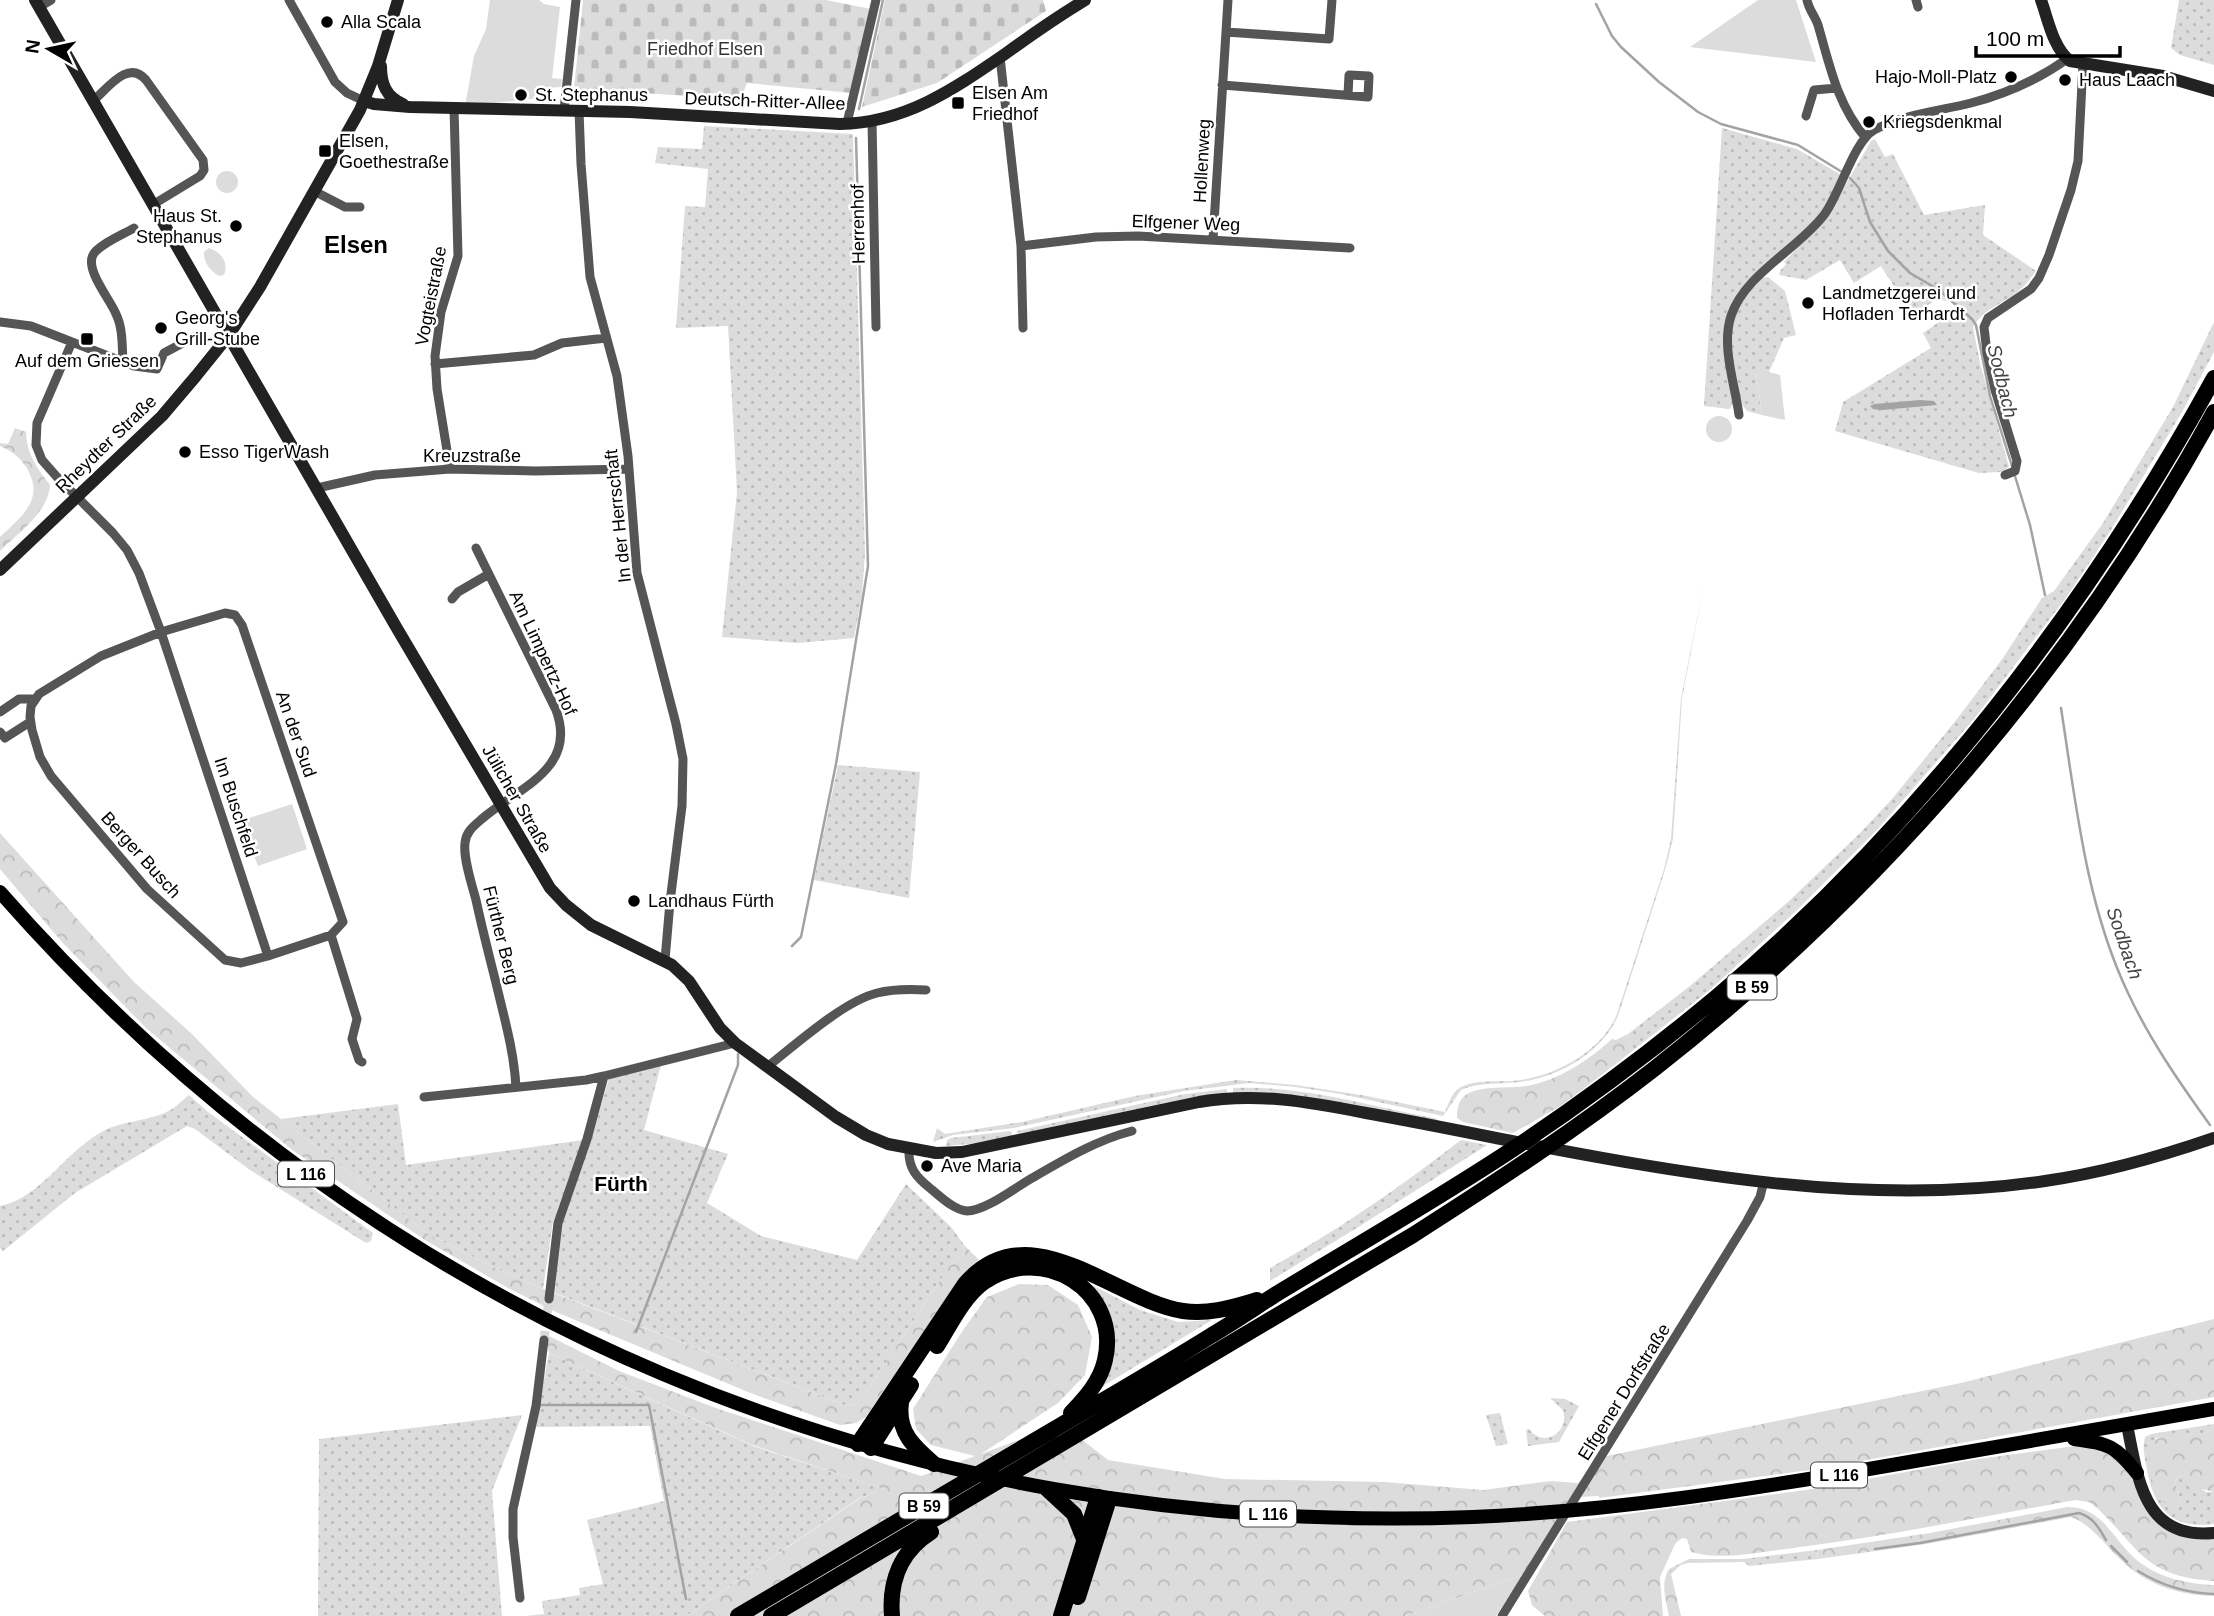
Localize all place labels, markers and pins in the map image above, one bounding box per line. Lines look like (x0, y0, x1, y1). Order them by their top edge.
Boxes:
place label: Alla Scala (341, 12, 422, 32)
marker: Alla Scala (319, 14, 335, 30)
place label: Hajo-Moll-Platz (1875, 67, 1997, 87)
marker: Hajo-Moll-Platz (2003, 69, 2019, 85)
place label: Haus Laach (2079, 70, 2175, 90)
marker: Haus Laach (2057, 72, 2073, 88)
place label: Elsen Am Friedhof (972, 83, 1048, 124)
place label: St. Stephanus (535, 85, 648, 105)
marker: St. Stephanus (513, 87, 529, 103)
marker: Elsen Am Friedhof (950, 95, 966, 111)
place label: Kriegsdenkmal (1883, 112, 2002, 132)
marker: Kriegsdenkmal (1861, 114, 1877, 130)
place label: Elsen, Goethestraße (339, 131, 449, 172)
marker: Elsen, Goethestraße (317, 143, 333, 159)
place label: Haus St. Stephanus (136, 206, 222, 247)
marker: Haus St. Stephanus (228, 218, 244, 234)
place label: Landmetzgerei und Hofladen Terhardt (1822, 283, 1976, 324)
marker: Landmetzgerei und Hofladen Terhardt (1800, 295, 1816, 311)
place label: Georg's Grill-Stube (175, 308, 260, 349)
marker: Georg's Grill-Stube (153, 320, 169, 336)
marker: Auf dem Griessen (79, 331, 95, 347)
place label: Auf dem Griessen (15, 351, 159, 371)
place label: Esso TigerWash (199, 442, 329, 462)
marker: Esso TigerWash (177, 444, 193, 460)
place label: Landhaus Fürth (648, 891, 774, 911)
marker: Landhaus Fürth (626, 893, 642, 909)
place label: Ave Maria (941, 1156, 1023, 1176)
marker: Ave Maria (919, 1158, 935, 1174)

